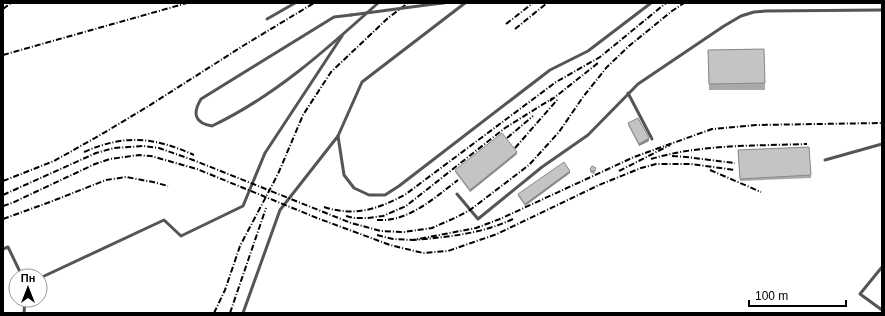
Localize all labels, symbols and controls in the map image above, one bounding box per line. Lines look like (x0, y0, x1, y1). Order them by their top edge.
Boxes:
north arrow (8, 268, 48, 308)
text: Пн (21, 272, 35, 284)
scale bar (749, 282, 846, 308)
text: 100 m (755, 289, 788, 303)

